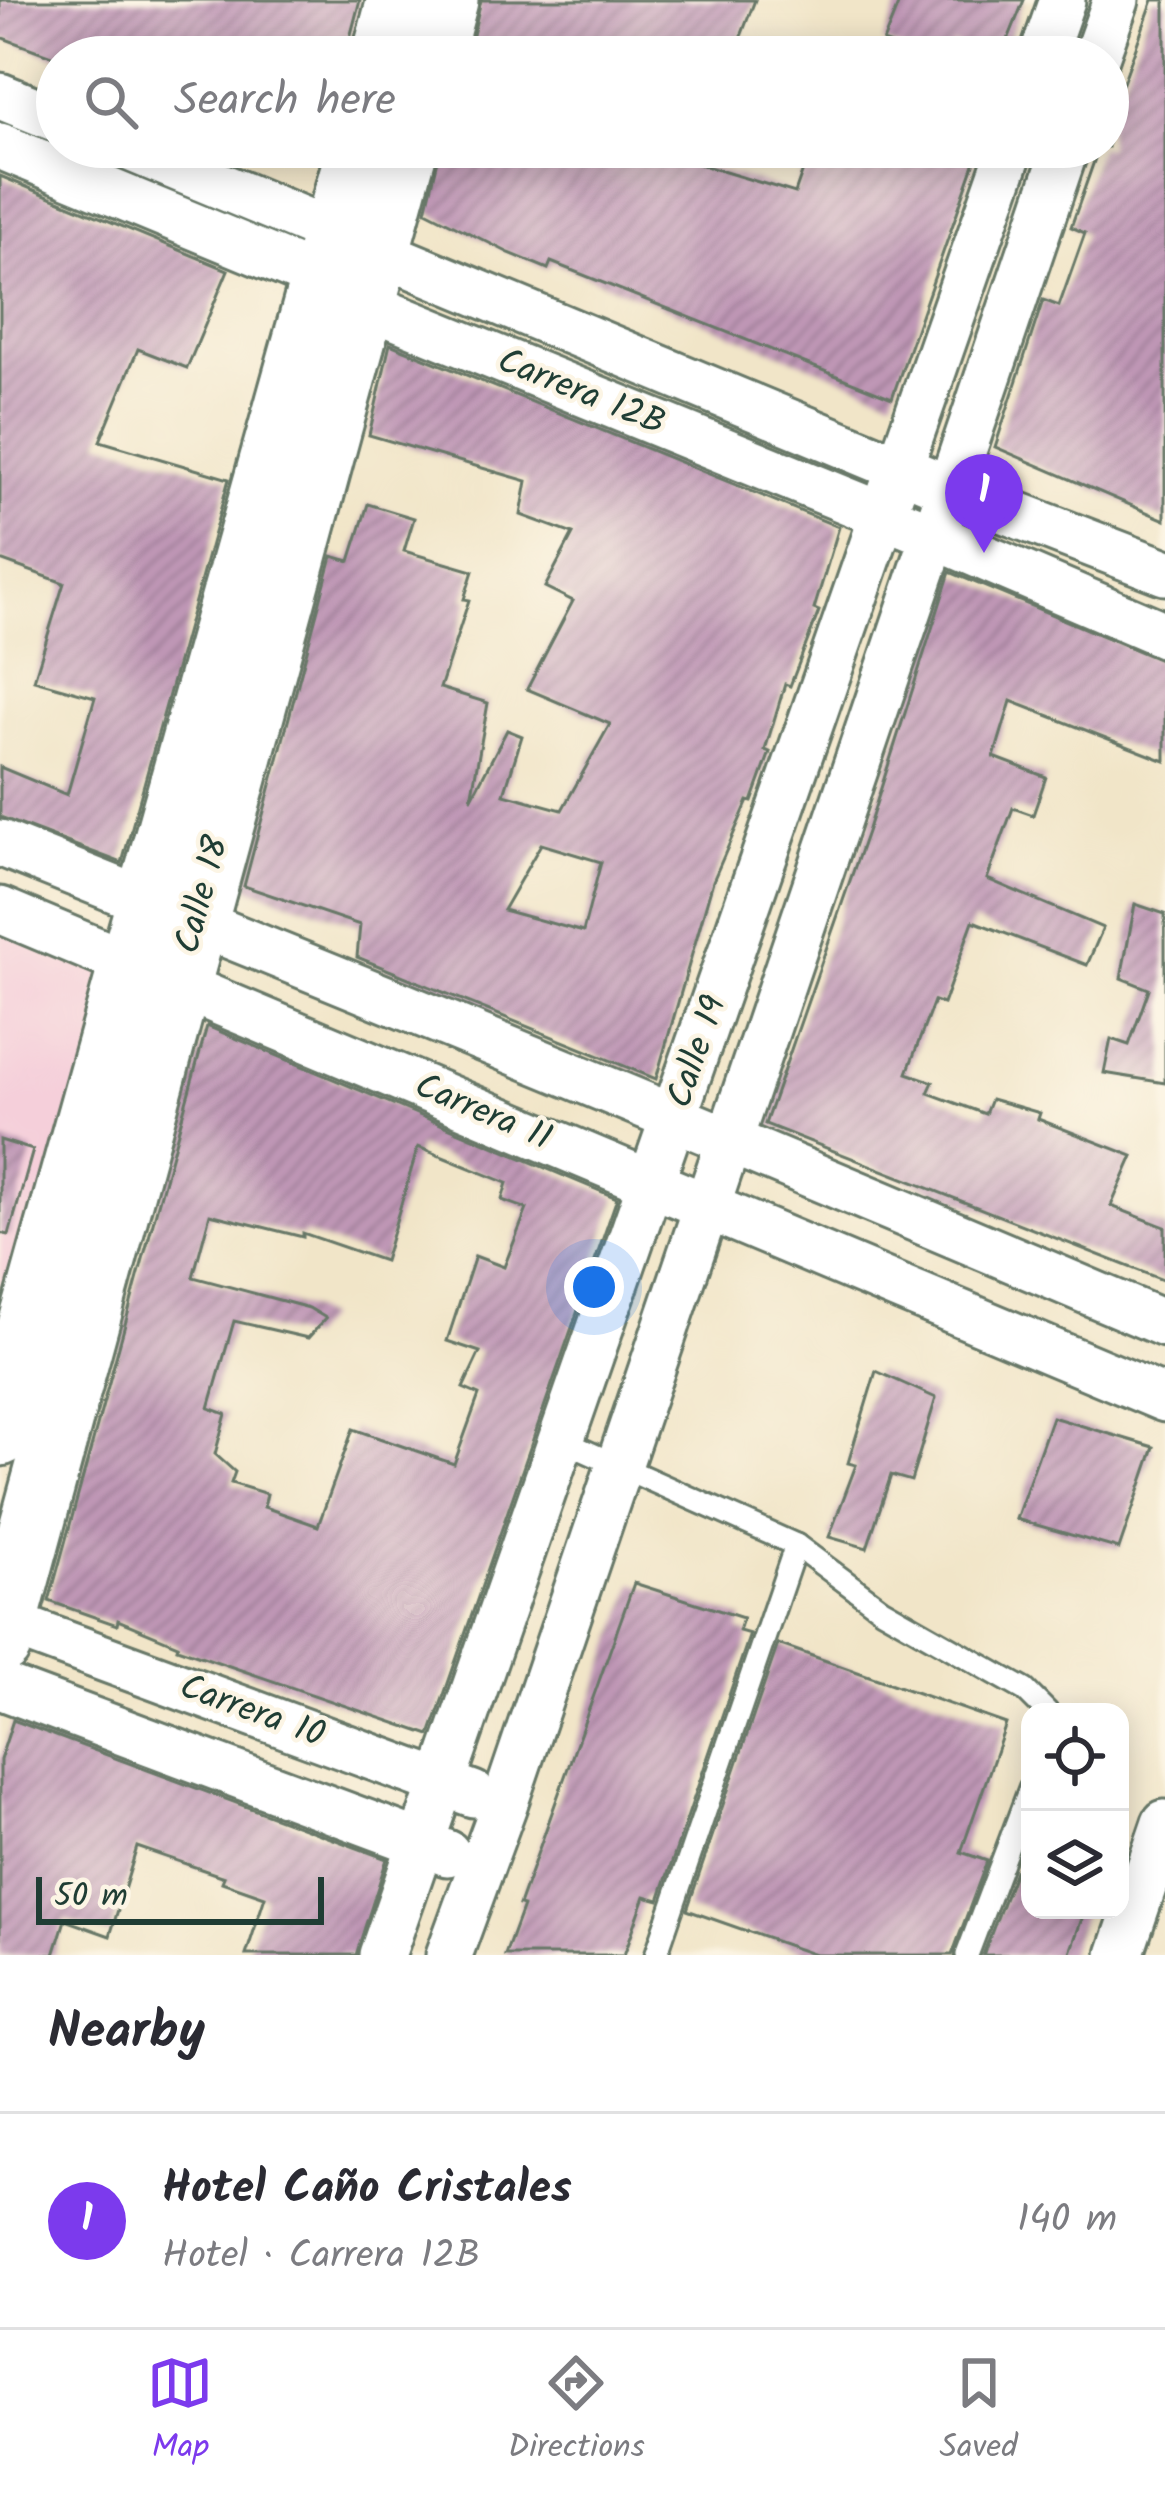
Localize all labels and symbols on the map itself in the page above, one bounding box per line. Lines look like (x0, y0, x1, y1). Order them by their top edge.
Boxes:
street label: Carrera 12B (488, 333, 674, 453)
pin: 1 (945, 454, 1023, 553)
street label: Calle 18 (160, 829, 246, 960)
street label: Calle 19 (652, 988, 744, 1116)
street label: Carrera 11 (405, 1059, 561, 1167)
your location (564, 1257, 624, 1317)
street label: Carrera 10 (171, 1659, 333, 1765)
scale bar (36, 1871, 324, 1924)

